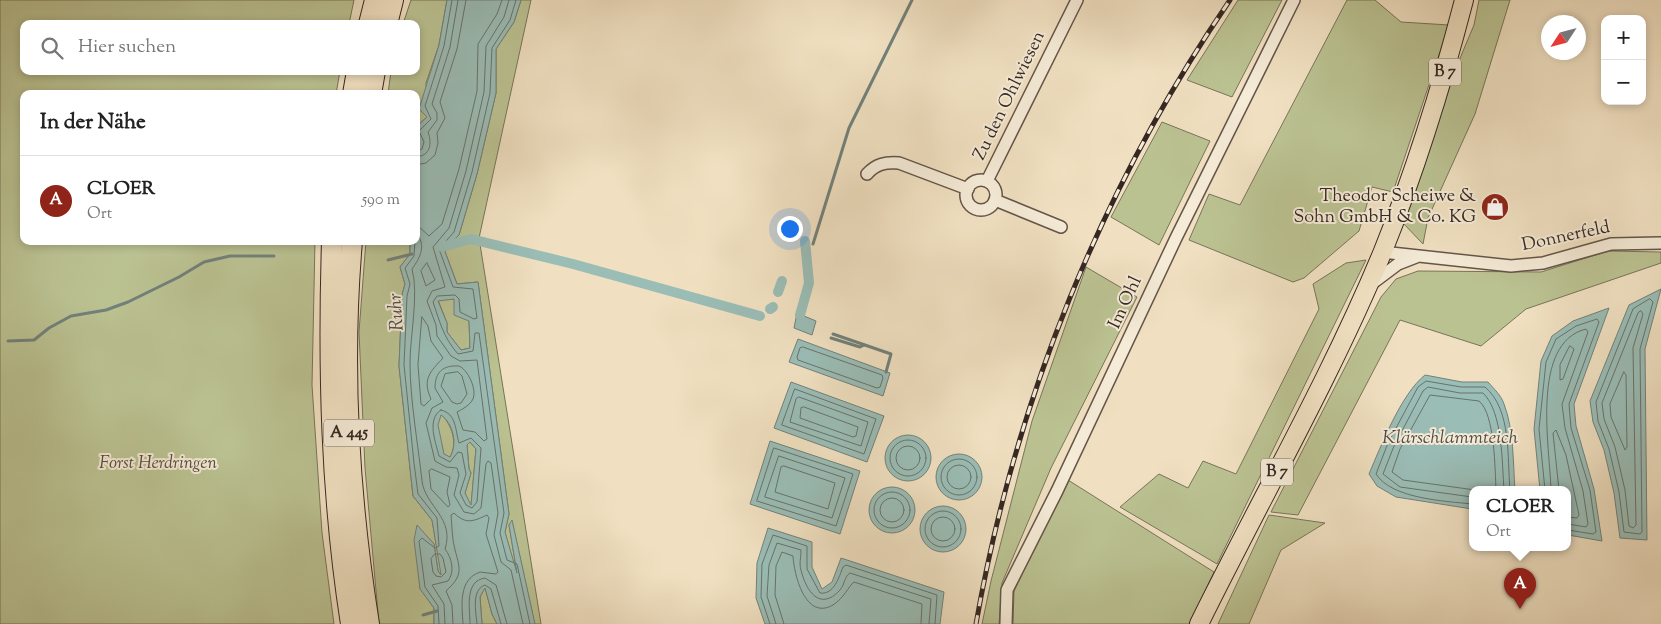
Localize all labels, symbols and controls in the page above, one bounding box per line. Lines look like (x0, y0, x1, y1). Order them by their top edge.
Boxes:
north arrow (1541, 15, 1586, 60)
map controls (1601, 15, 1646, 105)
button: + (1601, 15, 1646, 60)
search box (20, 20, 420, 75)
street label: Zu den Ohlwiesen (967, 27, 1053, 165)
icon: search (38, 34, 66, 62)
text: Hier suchen (78, 34, 176, 61)
road number: B 7 (1429, 58, 1461, 86)
button: − (1601, 60, 1646, 105)
text: In der Nähe (40, 108, 146, 138)
text: CLOER (87, 176, 155, 203)
place label: Theodor Scheiwe & Sohn GmbH & Co. KG (1294, 184, 1476, 231)
text: A (50, 189, 63, 212)
text: 590 m (362, 189, 400, 212)
shop icon: Theodor Scheiwe & Sohn GmbH & Co. KG (1480, 192, 1510, 222)
text: Ort (87, 203, 112, 226)
street label: Donnerfeld (1520, 215, 1612, 259)
your location (777, 216, 803, 242)
street label: Im Ohl (1102, 272, 1150, 334)
water label: Ruhr (382, 292, 412, 332)
road number: A 445 (324, 419, 374, 446)
water label: Klärschlammteich (1382, 425, 1519, 452)
park label: Forst Herdringen (99, 451, 218, 477)
road number: B 7 (1261, 458, 1293, 486)
popup (1469, 486, 1571, 551)
text: CLOER (1486, 494, 1554, 521)
text: Ort (1486, 521, 1511, 544)
pin: A (1504, 568, 1536, 609)

